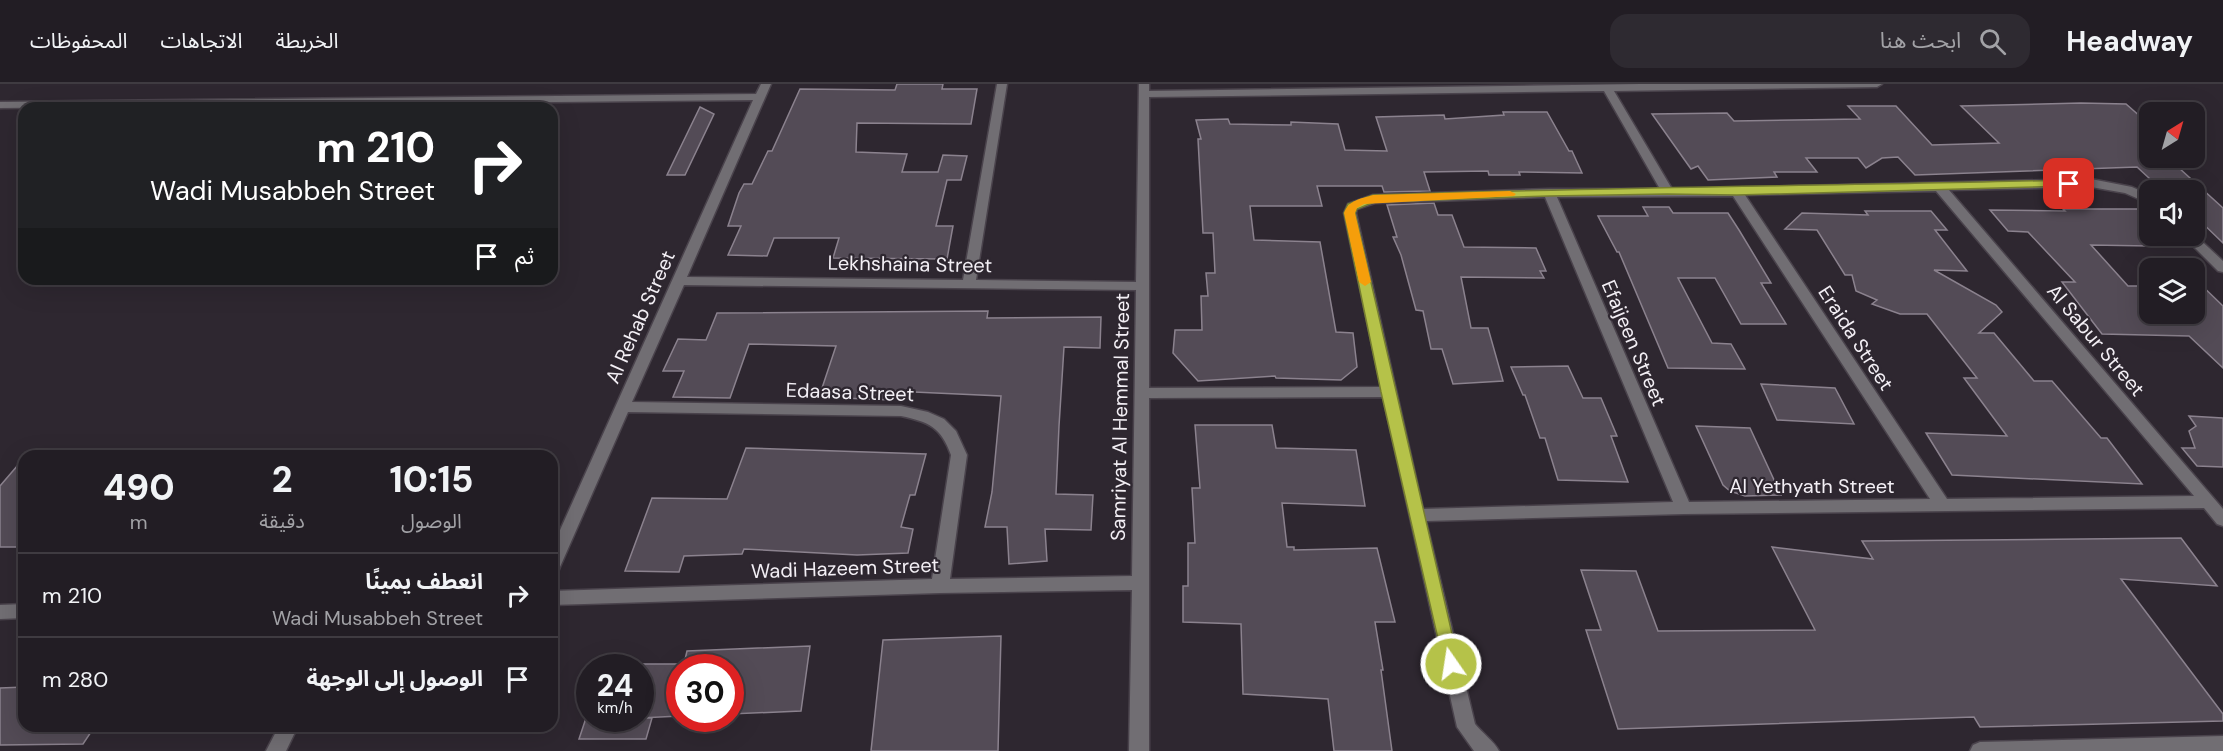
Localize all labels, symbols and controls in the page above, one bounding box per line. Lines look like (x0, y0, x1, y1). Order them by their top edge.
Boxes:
search box (1610, 14, 2030, 68)
text: Headway (2066, 23, 2193, 60)
icon: search (1976, 25, 2009, 58)
text: ابحث هنا (1880, 26, 1961, 55)
text: المحفوظات (30, 27, 127, 55)
text: الاتجاهات (160, 27, 242, 55)
text: الخريطة (275, 27, 338, 55)
north arrow (2139, 102, 2205, 168)
map controls (2139, 102, 2205, 324)
text: 210 m (317, 120, 435, 175)
icon: right (456, 126, 534, 204)
pin (2043, 158, 2094, 209)
icon: arrive (2052, 167, 2085, 200)
text: Wadi Musabbeh Street (150, 173, 435, 208)
button: sound (2139, 180, 2205, 246)
icon: arrive (470, 240, 503, 273)
text: ثم (515, 242, 534, 271)
street label: Al Rehab Street (599, 246, 681, 387)
street label: Lekhshaina Street (827, 250, 993, 278)
button: layers (2139, 258, 2205, 324)
street label: Efaijeen Street (1596, 276, 1672, 410)
street label: Al Sabur Street (2041, 278, 2151, 402)
street label: Eraida Street (1812, 281, 1900, 395)
street label: Samriyat Al Hemmal Street (1105, 293, 1135, 541)
street label: Edaasa Street (785, 377, 915, 407)
text: 2 (272, 456, 292, 503)
text: 10:15 (390, 456, 473, 503)
text: 490 (103, 464, 175, 511)
street label: Al Yethyath Street (1729, 473, 1895, 499)
text: دقيقة (259, 508, 305, 534)
text: الوصول (401, 508, 462, 534)
text: m (130, 509, 148, 535)
street label: Wadi Hazeem Street (751, 552, 940, 584)
text: انعطف يمينًا (365, 567, 483, 596)
icon: right (501, 579, 534, 612)
text: 210 m (42, 581, 102, 610)
text: Wadi Musabbeh Street (272, 605, 483, 631)
position arrow (1419, 632, 1483, 696)
speed limit sign: 30 (666, 654, 744, 732)
icon: arrive (501, 663, 534, 696)
text: الوصول إلى الوجهة (307, 664, 483, 693)
text: 280 m (42, 665, 108, 694)
text: 24 (597, 666, 633, 705)
text: km/h (597, 698, 633, 718)

